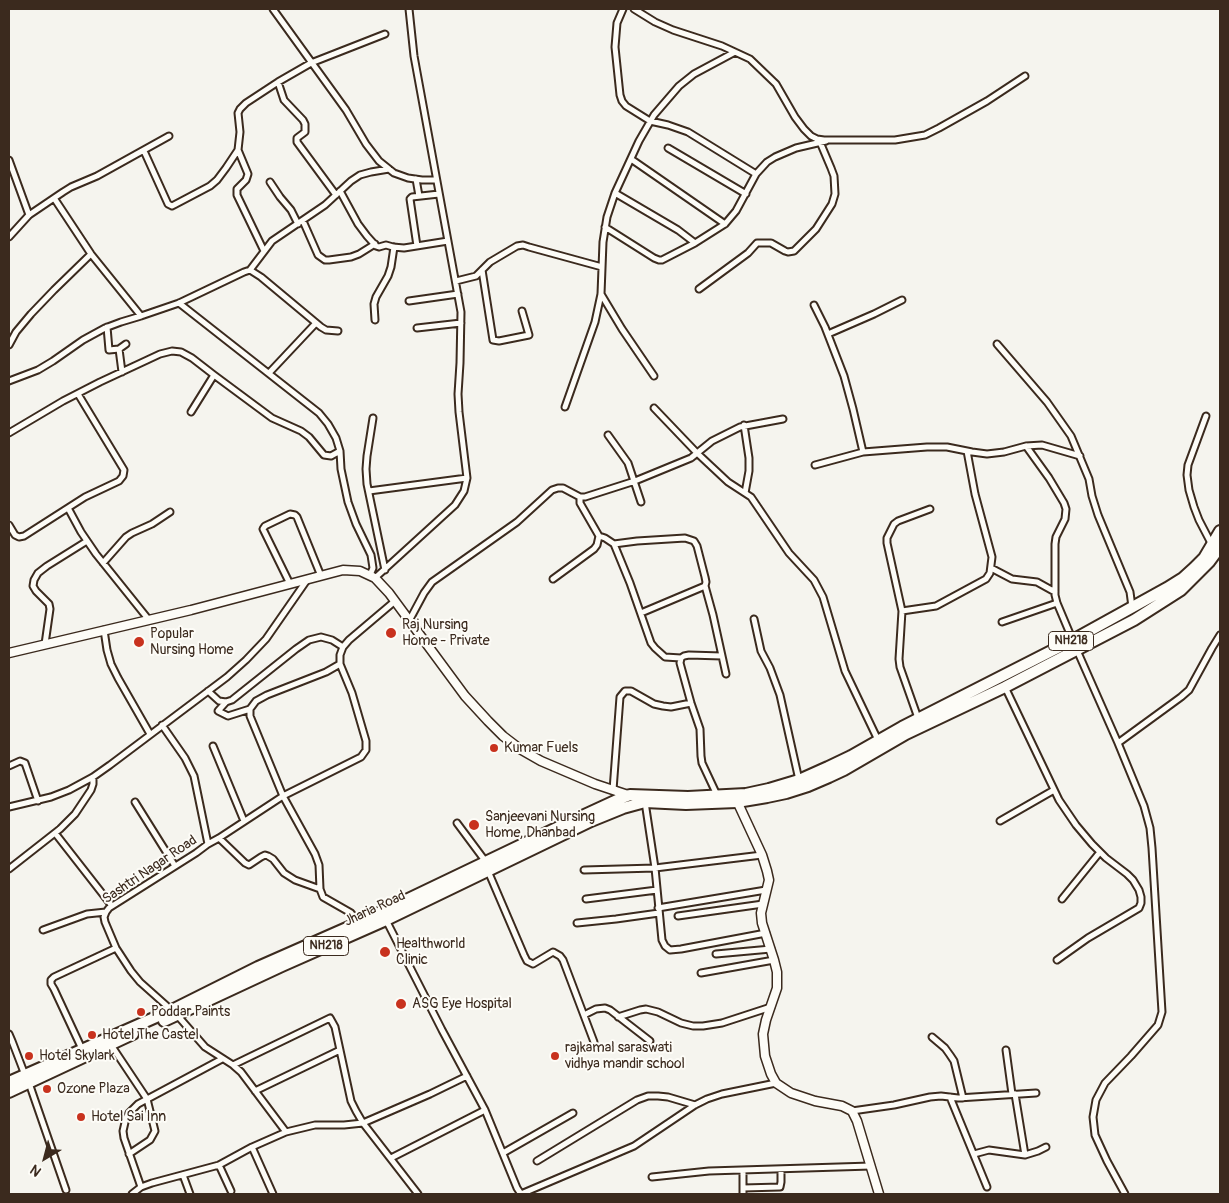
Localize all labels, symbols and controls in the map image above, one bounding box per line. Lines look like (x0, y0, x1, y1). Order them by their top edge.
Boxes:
place label: Raj Nursing Home - Private (402, 617, 490, 650)
place label: Popular Nursing Home (150, 626, 233, 658)
marker: Raj Nursing Home - Private (384, 626, 398, 640)
road number: NH218 (1048, 631, 1094, 650)
marker: Popular Nursing Home (132, 635, 146, 649)
place label: Kumar Fuels (504, 740, 578, 756)
marker: Kumar Fuels (488, 742, 500, 754)
place label: Sanjeevani Nursing Home, Dhanbad (485, 809, 595, 842)
marker: Sanjeevani Nursing Home, Dhanbad (467, 818, 481, 832)
street label: Sashtri Nagar Road (100, 832, 200, 908)
street label: Jharia Road (342, 887, 408, 931)
road number: NH218 (304, 936, 348, 956)
place label: Healthworld Clinic (396, 936, 465, 969)
marker: Healthworld Clinic (378, 945, 392, 959)
place label: ASG Eye Hospital (412, 996, 512, 1012)
marker: ASG Eye Hospital (394, 997, 408, 1011)
place label: Poddar Paints (151, 1004, 230, 1020)
marker: Poddar Paints (135, 1006, 147, 1018)
place label: Hotel The Castel (102, 1027, 199, 1043)
marker: Hotel The Castel (86, 1029, 98, 1041)
place label: rajkamal saraswati vidhya mandir school (565, 1040, 685, 1072)
place label: Hotel Skylark (39, 1048, 115, 1064)
marker: Hotel Skylark (23, 1050, 35, 1062)
marker: rajkamal saraswati vidhya mandir school (549, 1050, 561, 1062)
place label: Ozone Plaza (57, 1081, 130, 1097)
marker: Ozone Plaza (41, 1083, 53, 1095)
place label: Hotel Sai Inn (91, 1109, 166, 1125)
marker: Hotel Sai Inn (75, 1111, 87, 1123)
north arrow (20, 1133, 70, 1183)
text: N (27, 1161, 45, 1180)

